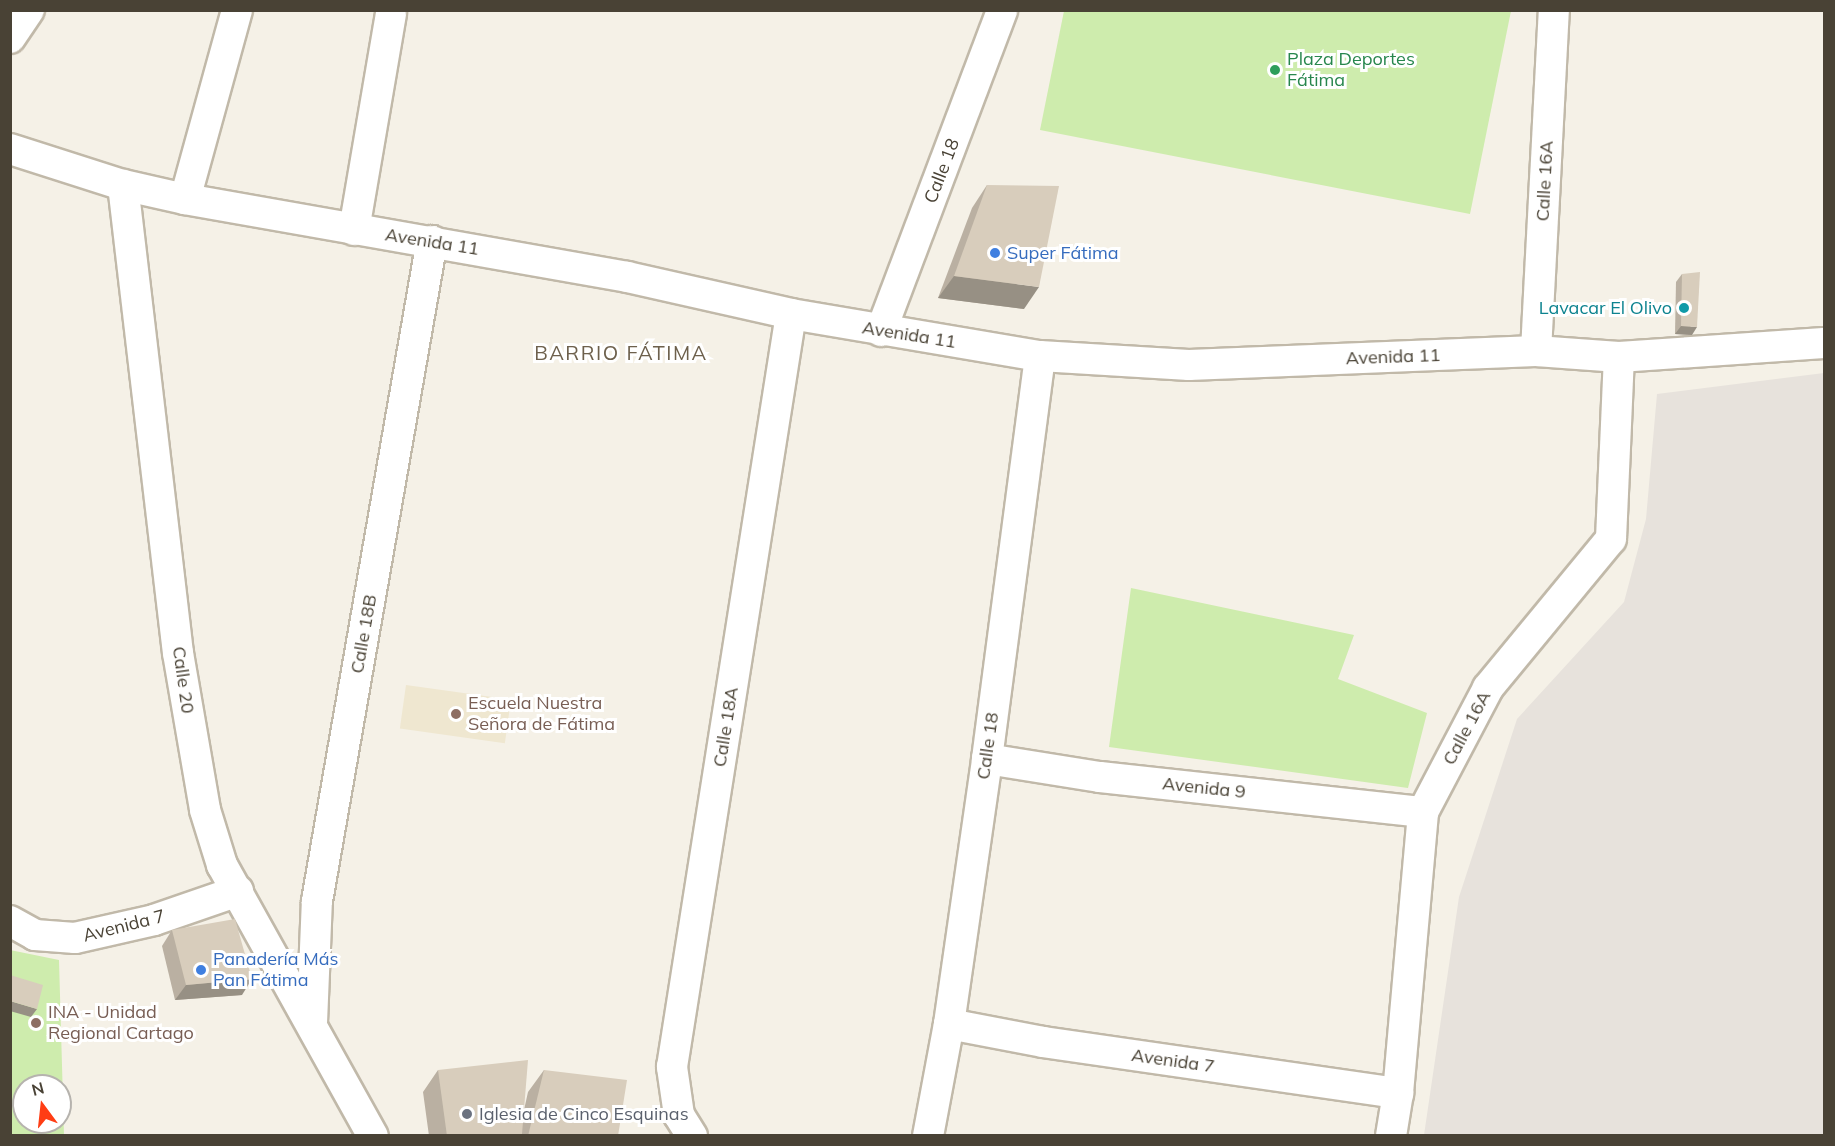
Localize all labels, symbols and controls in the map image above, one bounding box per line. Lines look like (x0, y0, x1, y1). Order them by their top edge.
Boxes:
place label: Plaza Deportes Fátima (1287, 49, 1415, 92)
marker: Plaza Deportes Fátima (1268, 63, 1282, 77)
street label: Calle 18 (920, 136, 964, 206)
street label: Calle 16A (1532, 140, 1558, 222)
street label: Avenida 11 (384, 224, 480, 260)
place label: Super Fátima (1007, 242, 1119, 264)
marker: Super Fátima (988, 246, 1002, 260)
place label: Lavacar El Olivo (1539, 297, 1672, 319)
marker: Lavacar El Olivo (1677, 301, 1691, 315)
street label: Avenida 11 (861, 317, 957, 353)
district label: BARRIO FÁTIMA (534, 340, 708, 364)
street label: Avenida 11 (1345, 345, 1441, 369)
street label: Calle 18B (346, 593, 382, 675)
street label: Calle 20 (168, 645, 198, 715)
street label: Calle 18A (709, 685, 743, 769)
street label: Calle 16A (1439, 687, 1495, 769)
place label: Escuela Nuestra Señora de Fátima (468, 693, 615, 736)
marker: Escuela Nuestra Señora de Fátima (449, 707, 463, 721)
street label: Calle 18 (973, 711, 1003, 781)
street label: Avenida 9 (1161, 773, 1247, 803)
street label: Avenida 7 (81, 905, 167, 947)
place label: Panadería Más Pan Fátima (213, 949, 339, 992)
marker: Panadería Más Pan Fátima (194, 963, 208, 977)
place label: INA - Unidad Regional Cartago (48, 1002, 194, 1044)
marker: INA - Unidad Regional Cartago (29, 1016, 43, 1030)
street label: Avenida 7 (1130, 1044, 1216, 1078)
north arrow (12, 1074, 72, 1134)
text: N (29, 1077, 46, 1100)
place label: Iglesia de Cinco Esquinas (479, 1103, 689, 1125)
marker: Iglesia de Cinco Esquinas (460, 1107, 474, 1121)

